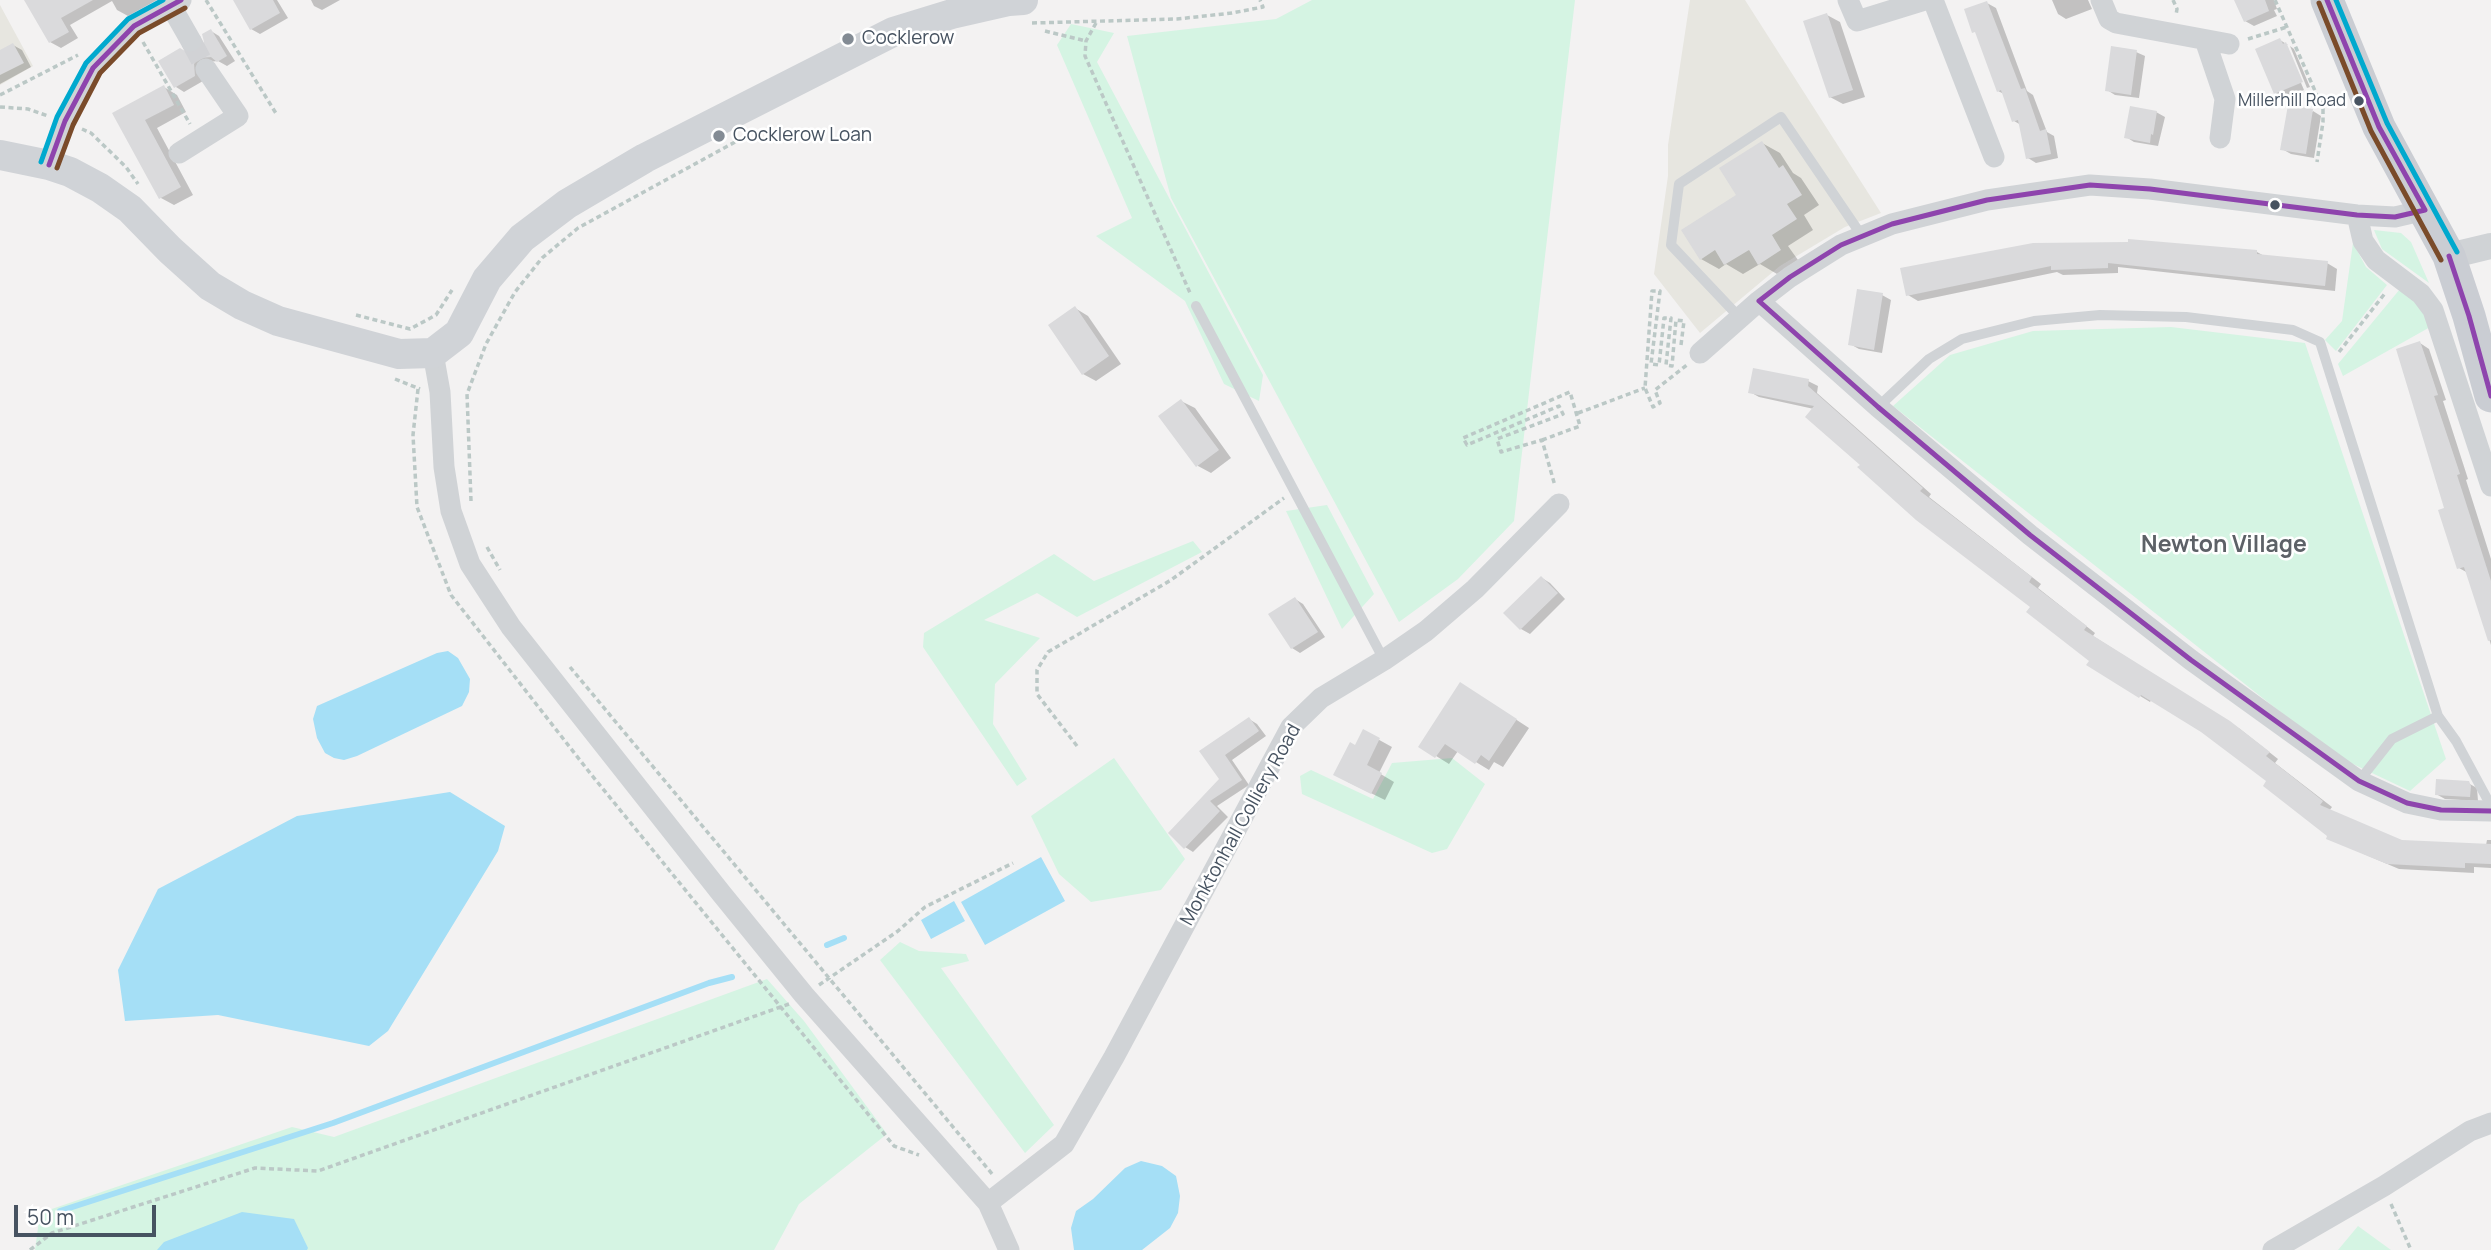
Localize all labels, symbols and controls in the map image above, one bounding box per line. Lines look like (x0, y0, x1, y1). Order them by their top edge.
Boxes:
place label: Cocklerow (862, 28, 954, 50)
marker: Cocklerow (840, 31, 856, 47)
place label: Millerhill Road (2238, 91, 2346, 111)
marker: Millerhill Road (2352, 94, 2366, 108)
place label: Cocklerow Loan (733, 125, 872, 147)
marker: Cocklerow Loan (711, 128, 727, 144)
unlabelled marker (2268, 198, 2282, 212)
district label: Newton Village (2141, 532, 2307, 560)
street label: Monktonhall Colliery Road (1176, 720, 1306, 930)
scale bar (18, 1190, 159, 1234)
text: 50 m (27, 1203, 74, 1231)

